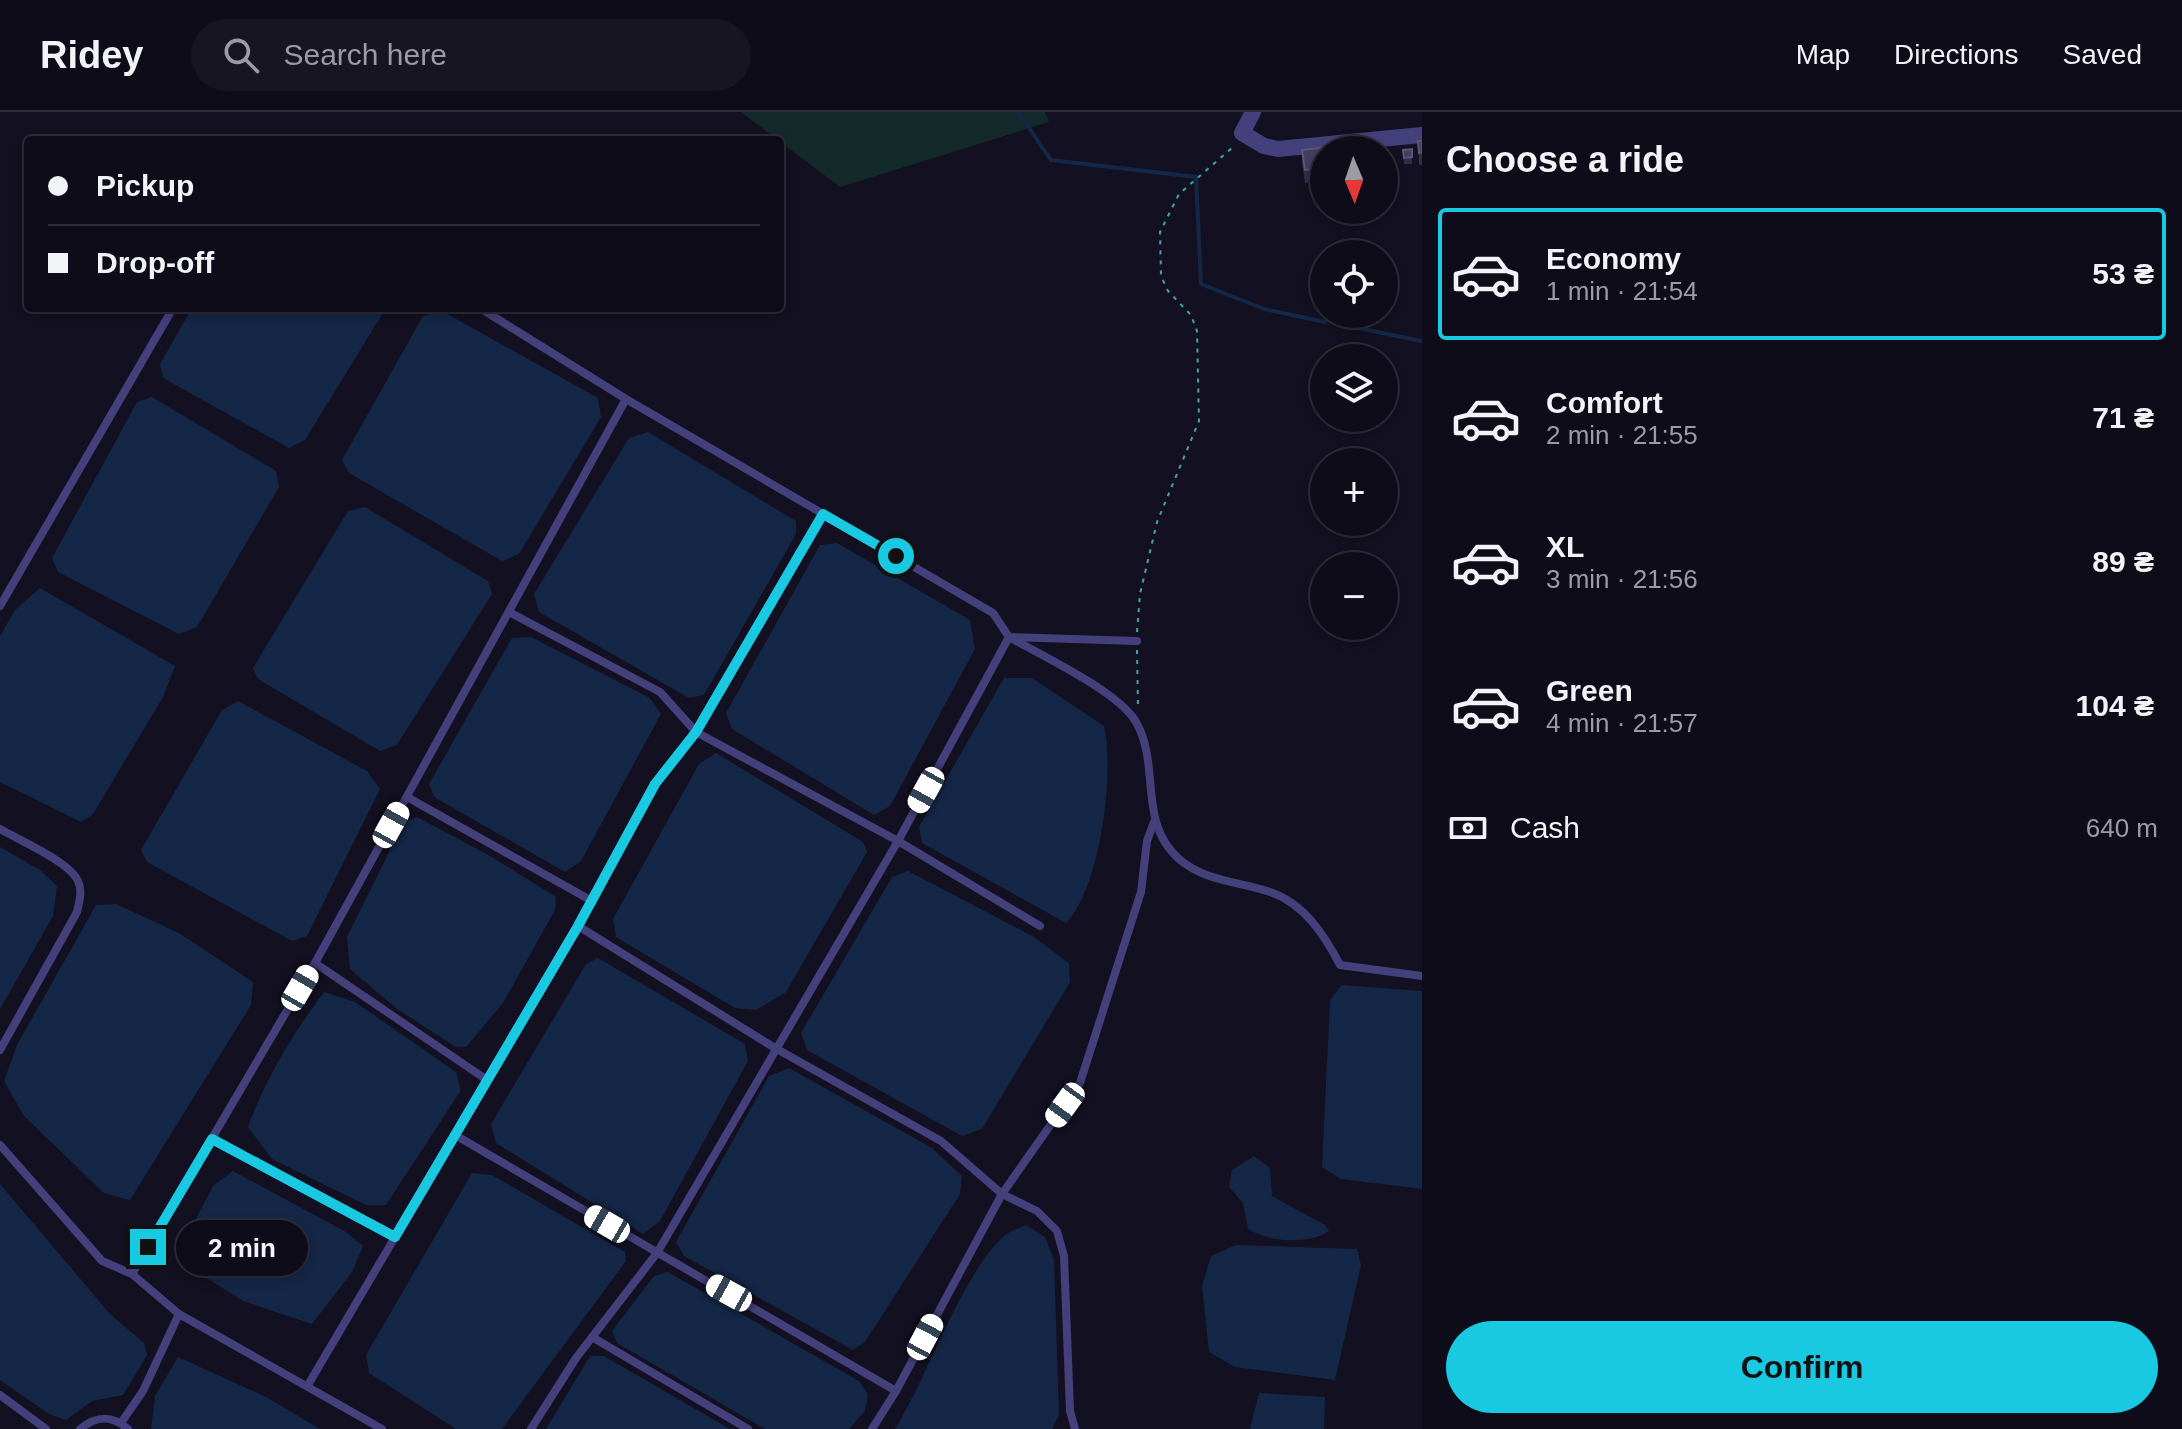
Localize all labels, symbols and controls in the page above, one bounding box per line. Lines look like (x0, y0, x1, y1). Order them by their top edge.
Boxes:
search box (191, 19, 751, 91)
icon: search (219, 33, 263, 77)
text: Ridey (40, 34, 143, 76)
text: Search here (283, 38, 447, 71)
text: Map (1796, 39, 1850, 70)
text: Directions (1894, 39, 2019, 70)
text: Saved (2063, 39, 2142, 70)
north arrow (1310, 136, 1398, 224)
map controls (1310, 136, 1398, 640)
text: Choose a ride (1446, 139, 1684, 180)
text: Pickup (96, 169, 194, 202)
icon: car (1450, 238, 1522, 310)
button: locate (1310, 240, 1398, 328)
text: Economy (1546, 242, 1681, 275)
text: Drop-off (96, 246, 214, 279)
text: 53 ₴ (2092, 257, 2154, 290)
text: 1 min · 21:54 (1546, 276, 1698, 306)
button: layers (1310, 344, 1398, 432)
icon: car (1450, 382, 1522, 454)
text: Comfort (1546, 386, 1663, 419)
text: 71 ₴ (2092, 401, 2154, 434)
text: 2 min · 21:55 (1546, 420, 1698, 450)
button: + (1310, 448, 1398, 536)
icon: car (1450, 526, 1522, 598)
text: XL (1546, 530, 1584, 563)
route start (878, 538, 914, 574)
text: 89 ₴ (2092, 545, 2154, 578)
button: − (1310, 552, 1398, 640)
text: 3 min · 21:56 (1546, 564, 1698, 594)
icon: car (1450, 670, 1522, 742)
text: Green (1546, 674, 1633, 707)
text: 104 ₴ (2076, 689, 2154, 722)
text: 4 min · 21:57 (1546, 708, 1698, 738)
car (904, 763, 948, 817)
car (369, 798, 413, 852)
icon: cash (1446, 806, 1490, 850)
text: Cash (1510, 811, 1580, 844)
text: 640 m (2086, 813, 2158, 843)
car (278, 961, 322, 1015)
car (1041, 1079, 1089, 1131)
car (580, 1202, 634, 1246)
callout: 2 min (176, 1219, 308, 1275)
route end (130, 1229, 166, 1265)
text: 2 min (208, 1233, 276, 1263)
car (702, 1271, 756, 1315)
car (903, 1310, 947, 1364)
button: Confirm (1446, 1321, 2158, 1413)

